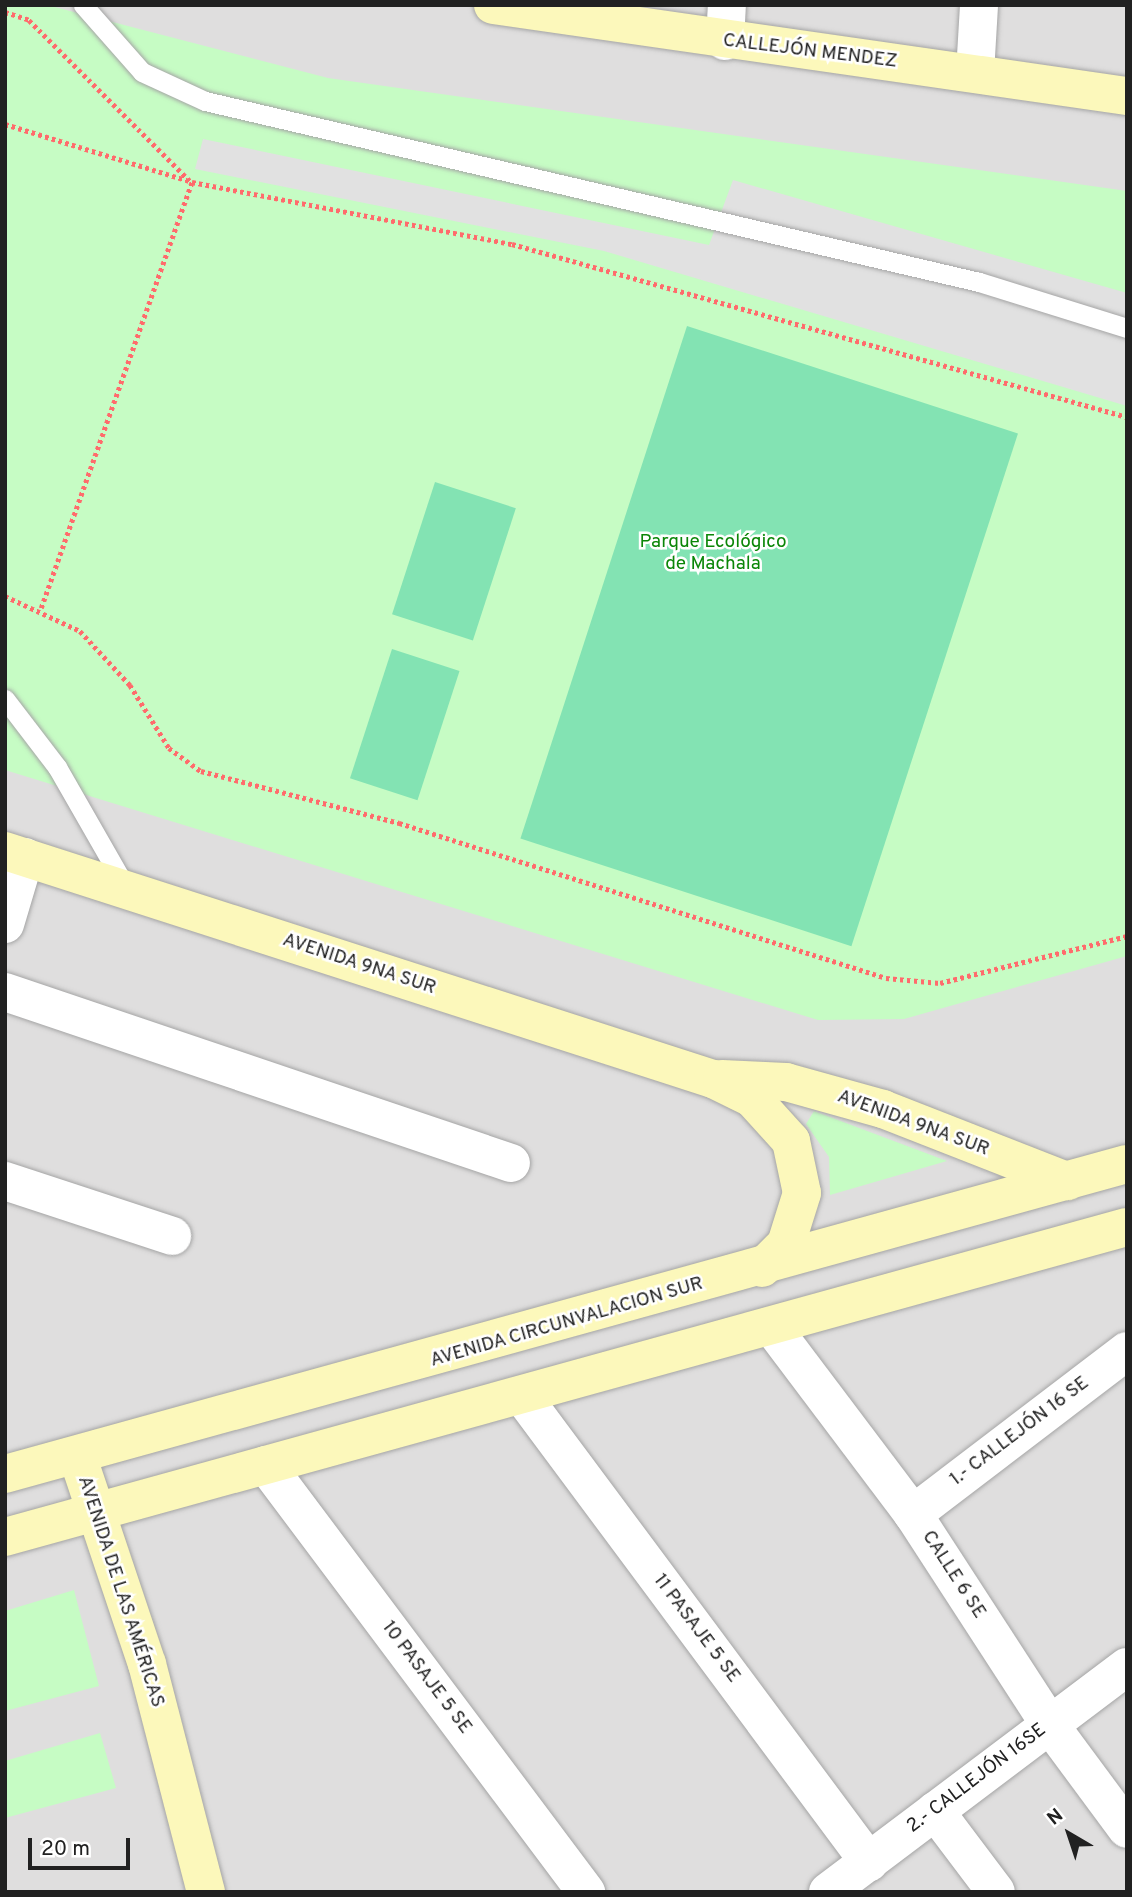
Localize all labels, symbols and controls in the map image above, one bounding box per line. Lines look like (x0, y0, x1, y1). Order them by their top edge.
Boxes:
street label: CALLEJÓN MENDEZ (722, 30, 898, 74)
park label: Parque Ecológico de Machala (639, 532, 787, 576)
street label: AVENIDA 9NA SUR (279, 929, 439, 1001)
street label: AVENIDA 9NA SUR (833, 1086, 993, 1162)
street label: AVENIDA CIRCUNVALACION SUR (428, 1273, 706, 1373)
street label: 1.- CALLEJÓN 16 SE (946, 1372, 1094, 1492)
street label: AVENIDA DE LAS AMÉRICAS (72, 1473, 168, 1711)
street label: CALLE 6 SE (916, 1527, 990, 1623)
street label: 11 PASAJE 5 SE (648, 1570, 744, 1688)
street label: 10 PASAJE 5 SE (376, 1617, 476, 1739)
street label: 2.- CALLEJÓN 16SE (903, 1719, 1051, 1839)
north arrow (1034, 1799, 1104, 1869)
text: N (1043, 1804, 1069, 1831)
scale bar (32, 1824, 133, 1868)
text: 20 m (41, 1836, 90, 1863)

